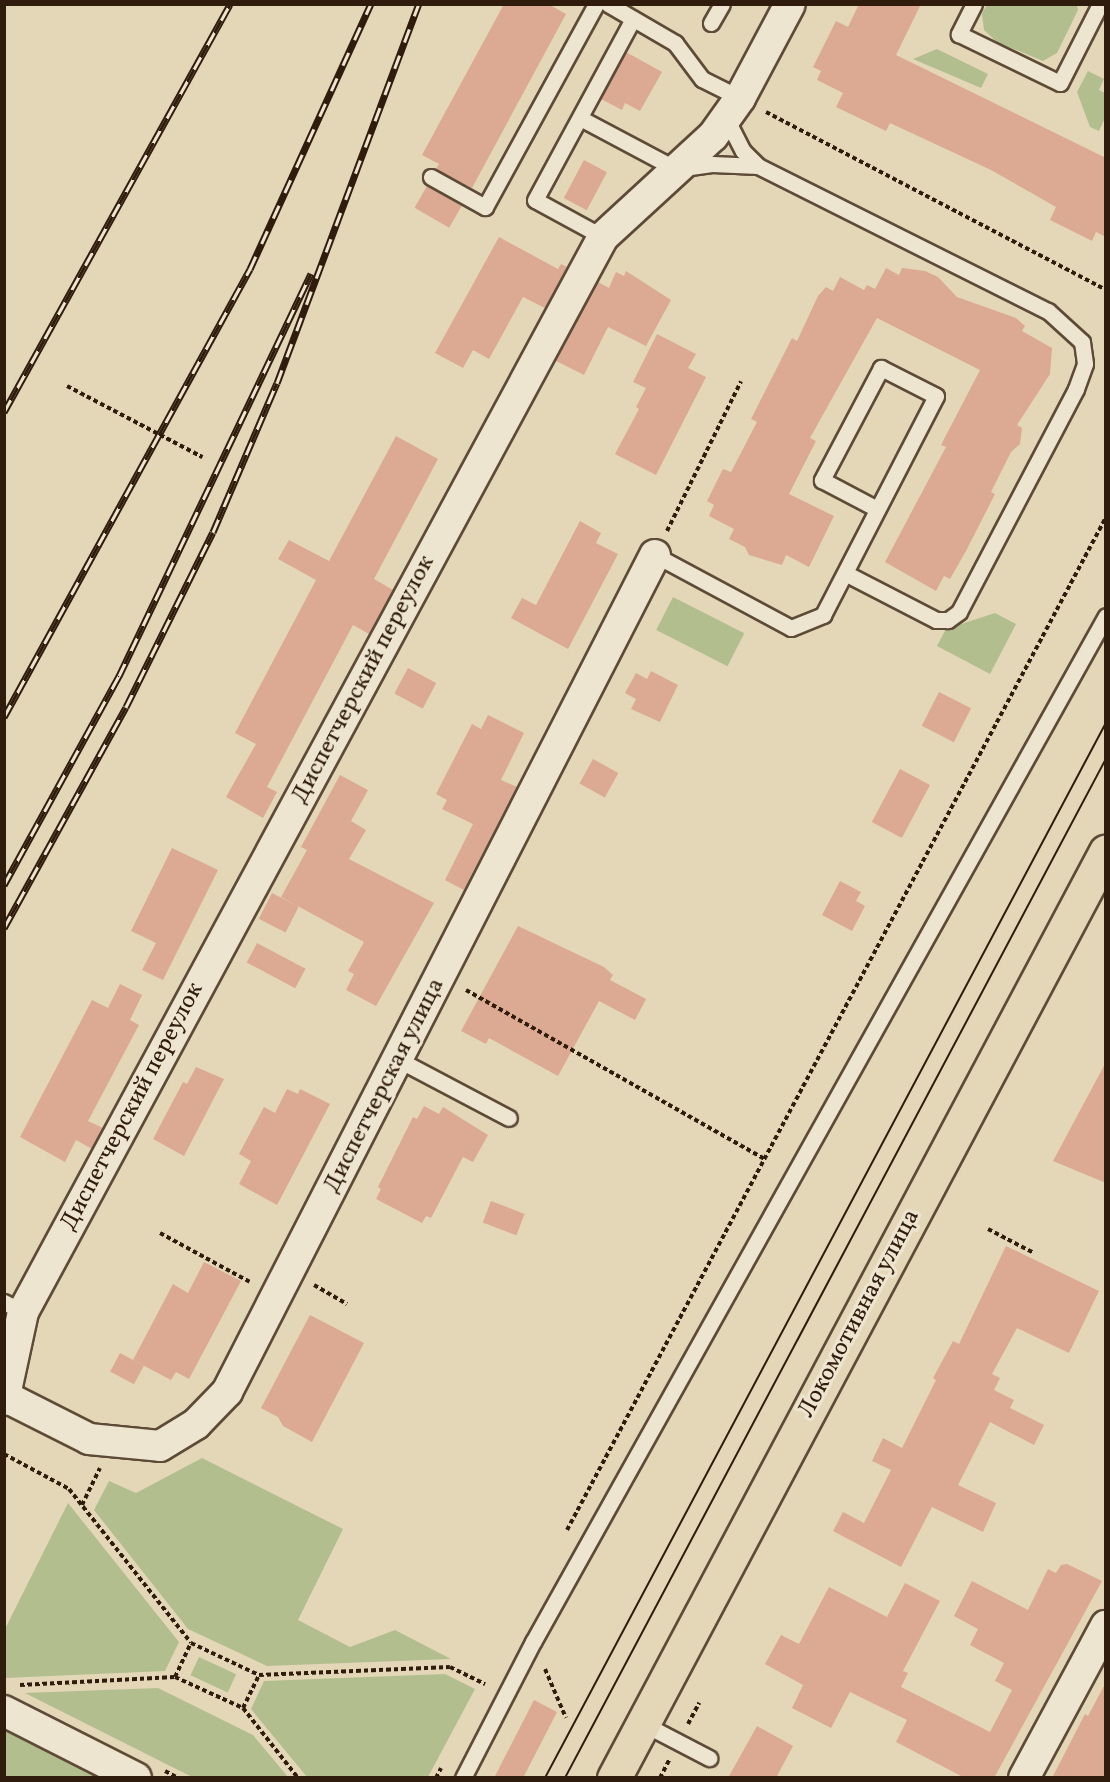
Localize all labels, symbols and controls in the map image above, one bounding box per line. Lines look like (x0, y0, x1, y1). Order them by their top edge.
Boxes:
street label: Диспетчерский переулок (286, 551, 442, 809)
street label: Диспетчерская улица (318, 974, 452, 1198)
street label: Диспетчерский переулок (55, 978, 211, 1236)
street label: Локомотивная улица (793, 1205, 927, 1423)

